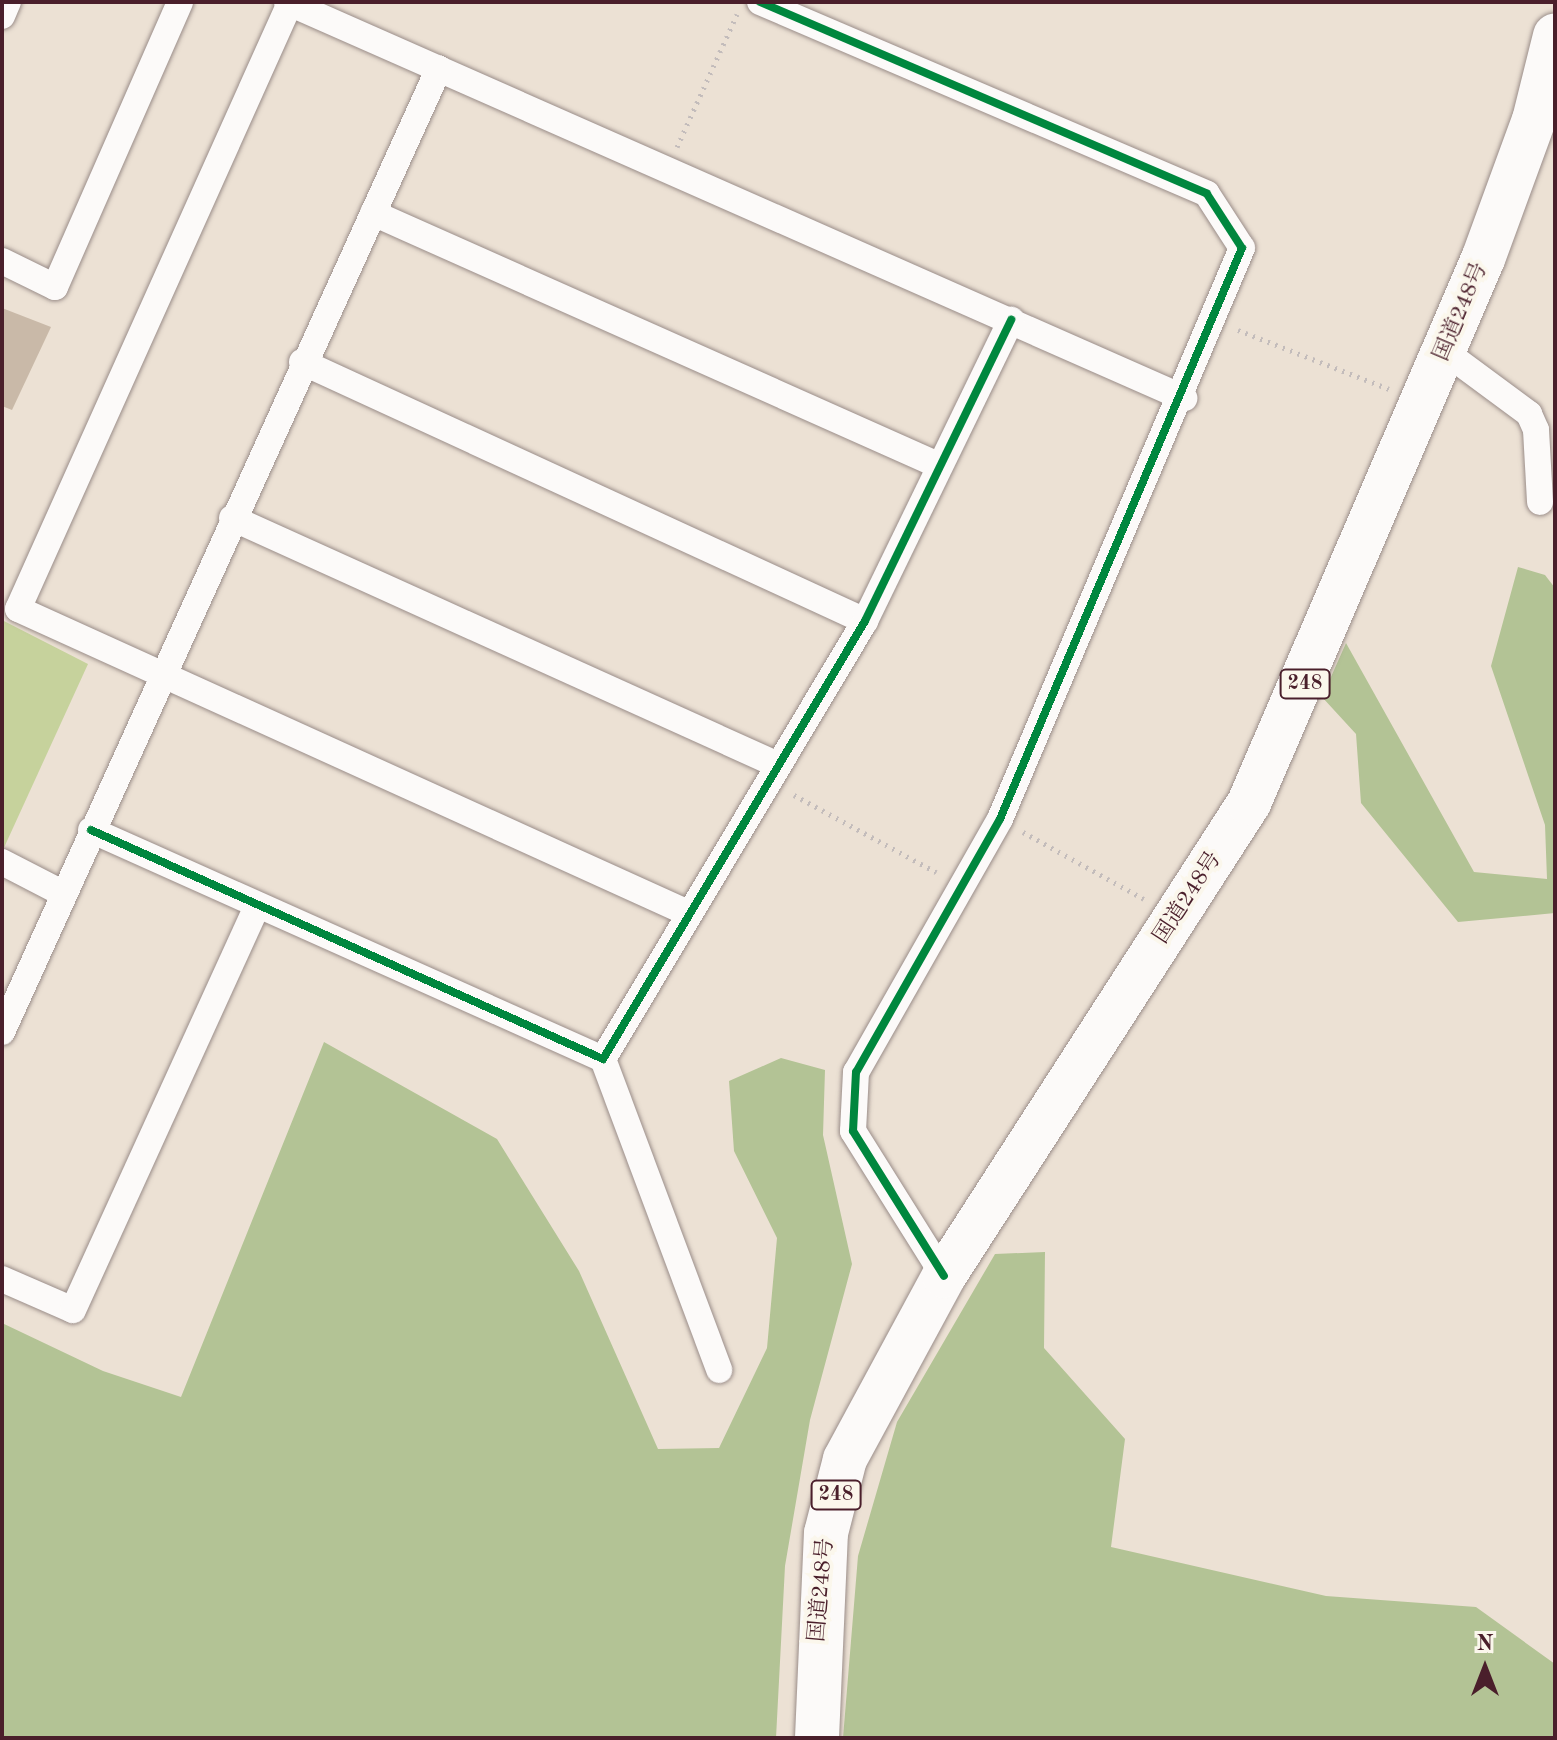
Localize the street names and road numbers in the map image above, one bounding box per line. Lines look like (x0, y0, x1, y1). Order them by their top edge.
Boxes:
street label: 国道248号 (1428, 259, 1494, 365)
road number: 248 (1279, 668, 1331, 700)
street label: 国道248号 (1149, 847, 1227, 949)
road number: 248 (810, 1479, 862, 1511)
street label: 国道248号 (804, 1537, 840, 1643)

